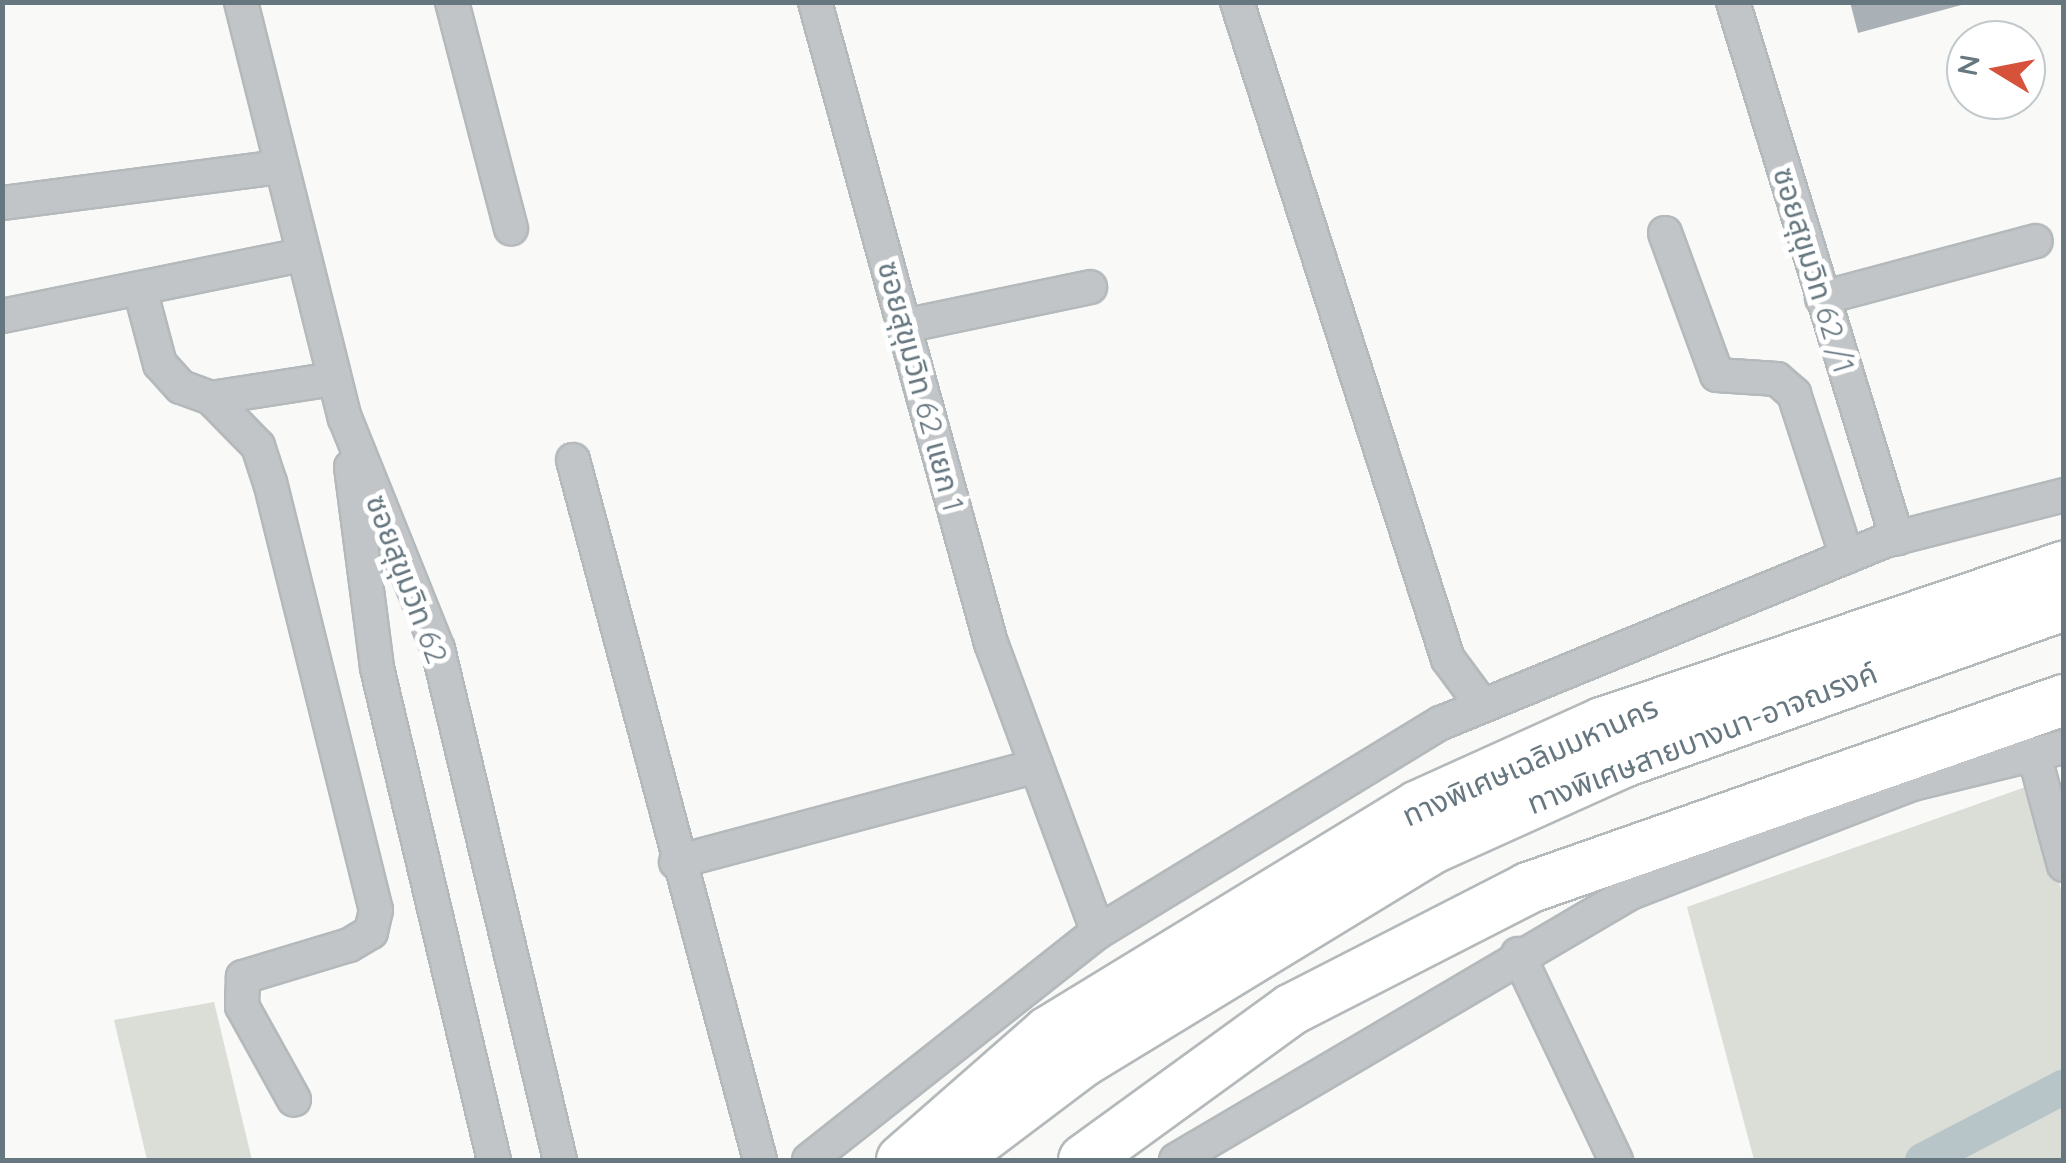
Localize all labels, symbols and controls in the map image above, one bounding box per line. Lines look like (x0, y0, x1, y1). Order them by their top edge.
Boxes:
north arrow (1946, 20, 2046, 120)
text: N (1949, 52, 1987, 78)
street label: ซอยสุขุมวิท 62 /1 (1766, 163, 1862, 377)
street label: ซอยสุขุมวิท 62 แยก 1 (870, 257, 972, 515)
street label: ซอยสุขุมวิท 62 (358, 490, 456, 668)
street label: ทางพิเศษสายบางนา-อาจณรงค์ (1522, 655, 1882, 821)
street label: ทางพิเศษเฉลิมมหานคร (1397, 688, 1663, 834)

